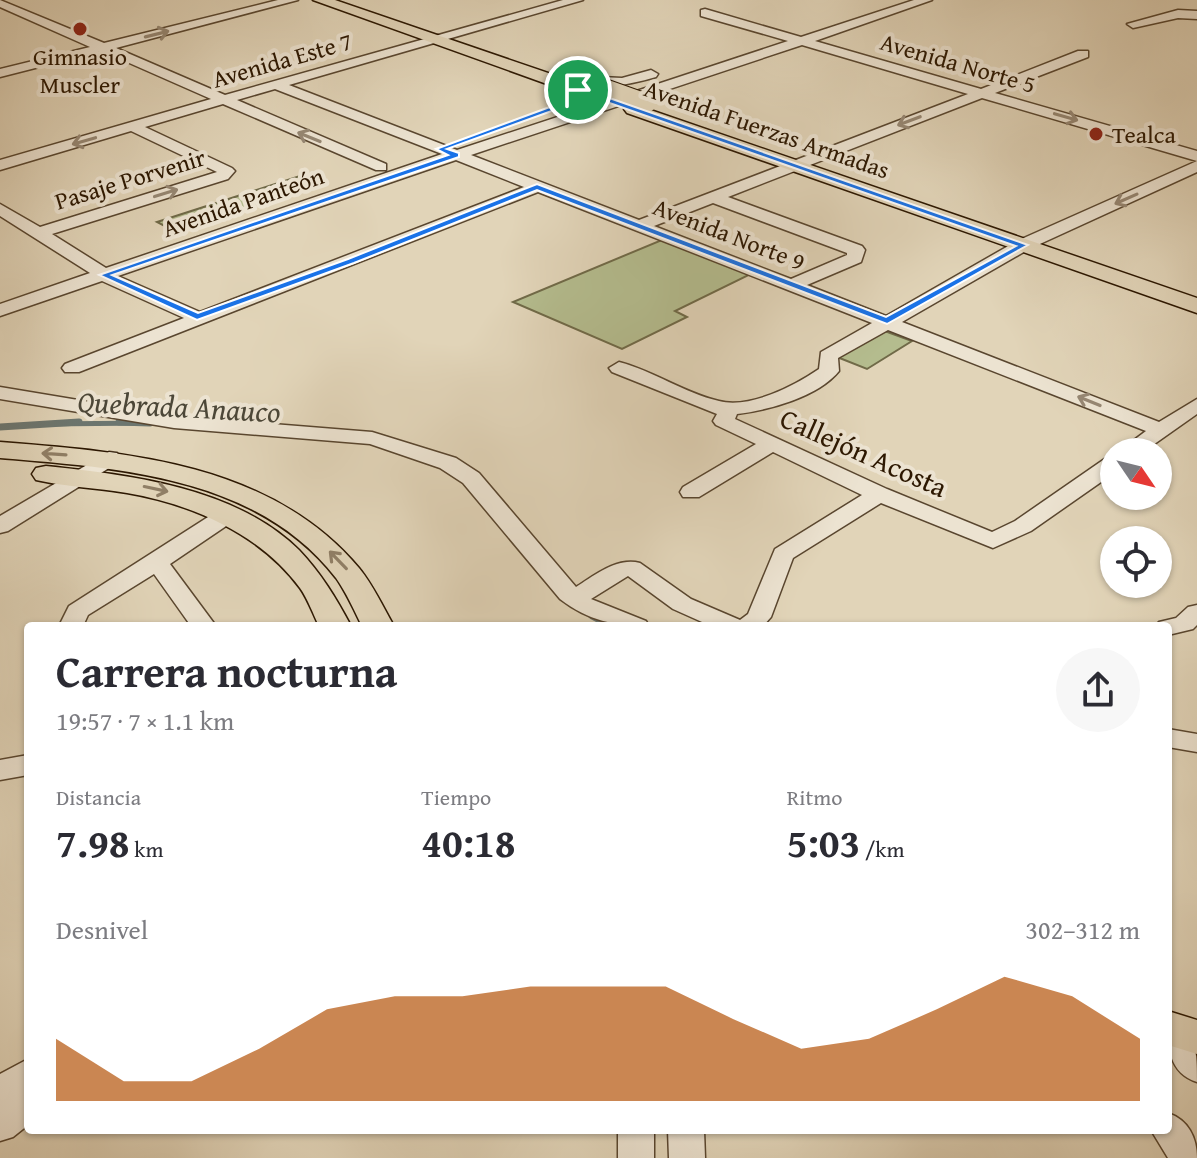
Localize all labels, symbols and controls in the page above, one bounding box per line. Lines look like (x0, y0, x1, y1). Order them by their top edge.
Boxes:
marker: Gimnasio Muscler (71, 20, 89, 38)
street label: Avenida Este 7 (208, 23, 356, 97)
street label: Avenida Norte 5 (876, 24, 1040, 102)
one-way arrow (144, 26, 170, 41)
place label: Gimnasio Muscler (33, 39, 127, 102)
pin (544, 56, 612, 124)
icon: arrive (556, 68, 600, 112)
street label: Avenida Fuerzas Armadas (640, 71, 894, 187)
one-way arrow (1052, 110, 1078, 125)
one-way arrow (897, 115, 922, 129)
place label: Tealca (1112, 117, 1177, 152)
marker: Tealca (1087, 125, 1105, 143)
one-way arrow (297, 129, 322, 144)
one-way arrow (71, 134, 97, 149)
street label: Pasaje Porvenir (50, 139, 210, 219)
street label: Avenida Panteón (157, 158, 329, 246)
one-way arrow (153, 185, 178, 200)
street label: Avenida Norte 9 (648, 189, 810, 279)
one-way arrow (1114, 192, 1139, 207)
water label: Quebrada Anauco (76, 379, 282, 433)
one-way arrow (1077, 393, 1102, 407)
street label: Callejón Acosta (774, 397, 955, 507)
north arrow (1100, 438, 1172, 510)
map controls (1100, 438, 1172, 598)
one-way arrow (41, 446, 68, 461)
one-way arrow (143, 482, 168, 497)
button: locate (1100, 526, 1172, 598)
one-way arrow (329, 551, 348, 570)
text: Carrera nocturna (56, 639, 397, 703)
button: share (1056, 648, 1140, 732)
text: 19:57 · 7 × 1.1 km (56, 701, 234, 740)
text: Distancia (56, 781, 141, 813)
text: Tiempo (421, 781, 491, 813)
text: Ritmo (787, 781, 842, 813)
text: 7.98 (56, 813, 129, 872)
text: 40:18 (421, 813, 516, 872)
text: 5:03 (787, 813, 860, 872)
text: km (129, 833, 163, 865)
text: /km (860, 833, 905, 865)
text: Desnivel (56, 910, 148, 949)
text: 302–312 m (1026, 910, 1140, 949)

